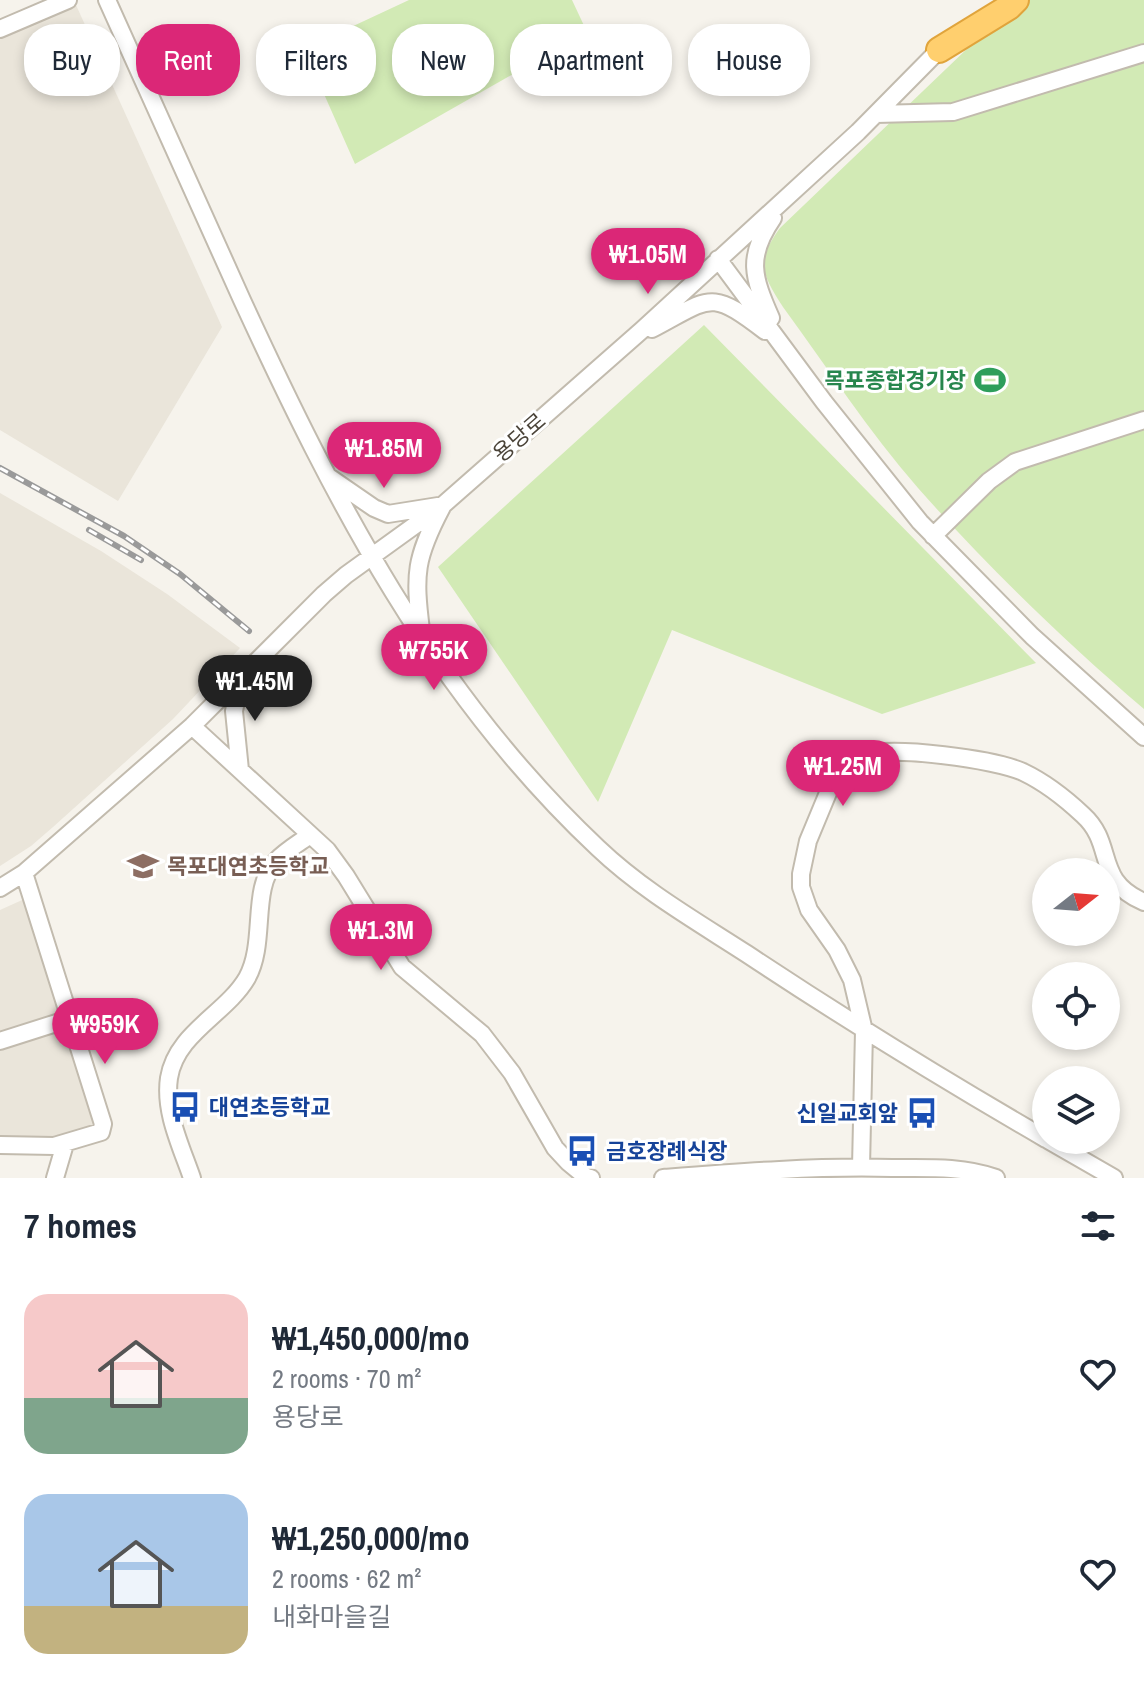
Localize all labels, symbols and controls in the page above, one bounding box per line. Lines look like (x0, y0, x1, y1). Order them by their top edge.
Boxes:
chip: Buy (24, 24, 120, 96)
chip: Rent (136, 24, 240, 96)
chip: Filters (256, 24, 376, 96)
chip: New (392, 24, 494, 96)
chip: Apartment (510, 24, 672, 96)
chip: House (688, 24, 810, 96)
pin: ₩1.05M (583, 228, 713, 296)
text: ₩1.05M (609, 236, 687, 271)
sports icon: 목포종합경기장 (973, 363, 1007, 397)
place label: 목포종합경기장 (824, 365, 966, 395)
street label: 용당로 (486, 406, 552, 468)
pin: ₩1.85M (319, 422, 449, 490)
text: ₩1.85M (345, 430, 423, 465)
pin: ₩755K (378, 624, 490, 692)
text: ₩755K (399, 632, 469, 667)
pin: ₩1.45M (190, 655, 320, 723)
text: ₩1.45M (216, 663, 294, 698)
pin: ₩1.25M (778, 740, 908, 808)
text: ₩1.25M (804, 748, 882, 783)
school or university icon: 목포대연초등학교 (126, 849, 160, 883)
place label: 목포대연초등학교 (167, 851, 329, 881)
north arrow (1032, 858, 1120, 946)
map controls (1032, 858, 1120, 1154)
pin: ₩1.3M (325, 904, 437, 972)
text: ₩1.3M (348, 912, 414, 947)
button: locate (1032, 962, 1120, 1050)
pin: ₩959K (49, 998, 161, 1066)
text: ₩959K (70, 1006, 140, 1041)
button: layers (1032, 1066, 1120, 1154)
bus stop icon: 대연초등학교 (168, 1090, 202, 1124)
place label: 대연초등학교 (209, 1092, 330, 1122)
bus stop icon: 신일교회앞 (905, 1096, 939, 1130)
place label: 신일교회앞 (797, 1098, 898, 1128)
bus stop icon: 금호장례식장 (565, 1134, 599, 1168)
place label: 금호장례식장 (606, 1136, 727, 1166)
text: 7 homes (24, 1203, 137, 1249)
icon: filters (1076, 1204, 1120, 1248)
text: ₩1,450,000/mo (272, 1315, 470, 1361)
icon: home (88, 1326, 184, 1422)
icon: heart (1076, 1352, 1120, 1396)
text: 2 rooms · 70 m² (272, 1361, 421, 1396)
text: 용당로 (272, 1399, 344, 1434)
text: ₩1,250,000/mo (272, 1515, 470, 1561)
icon: home (88, 1526, 184, 1622)
icon: heart (1076, 1552, 1120, 1596)
text: 2 rooms · 62 m² (272, 1561, 421, 1596)
text: 내화마을길 (272, 1599, 392, 1634)

